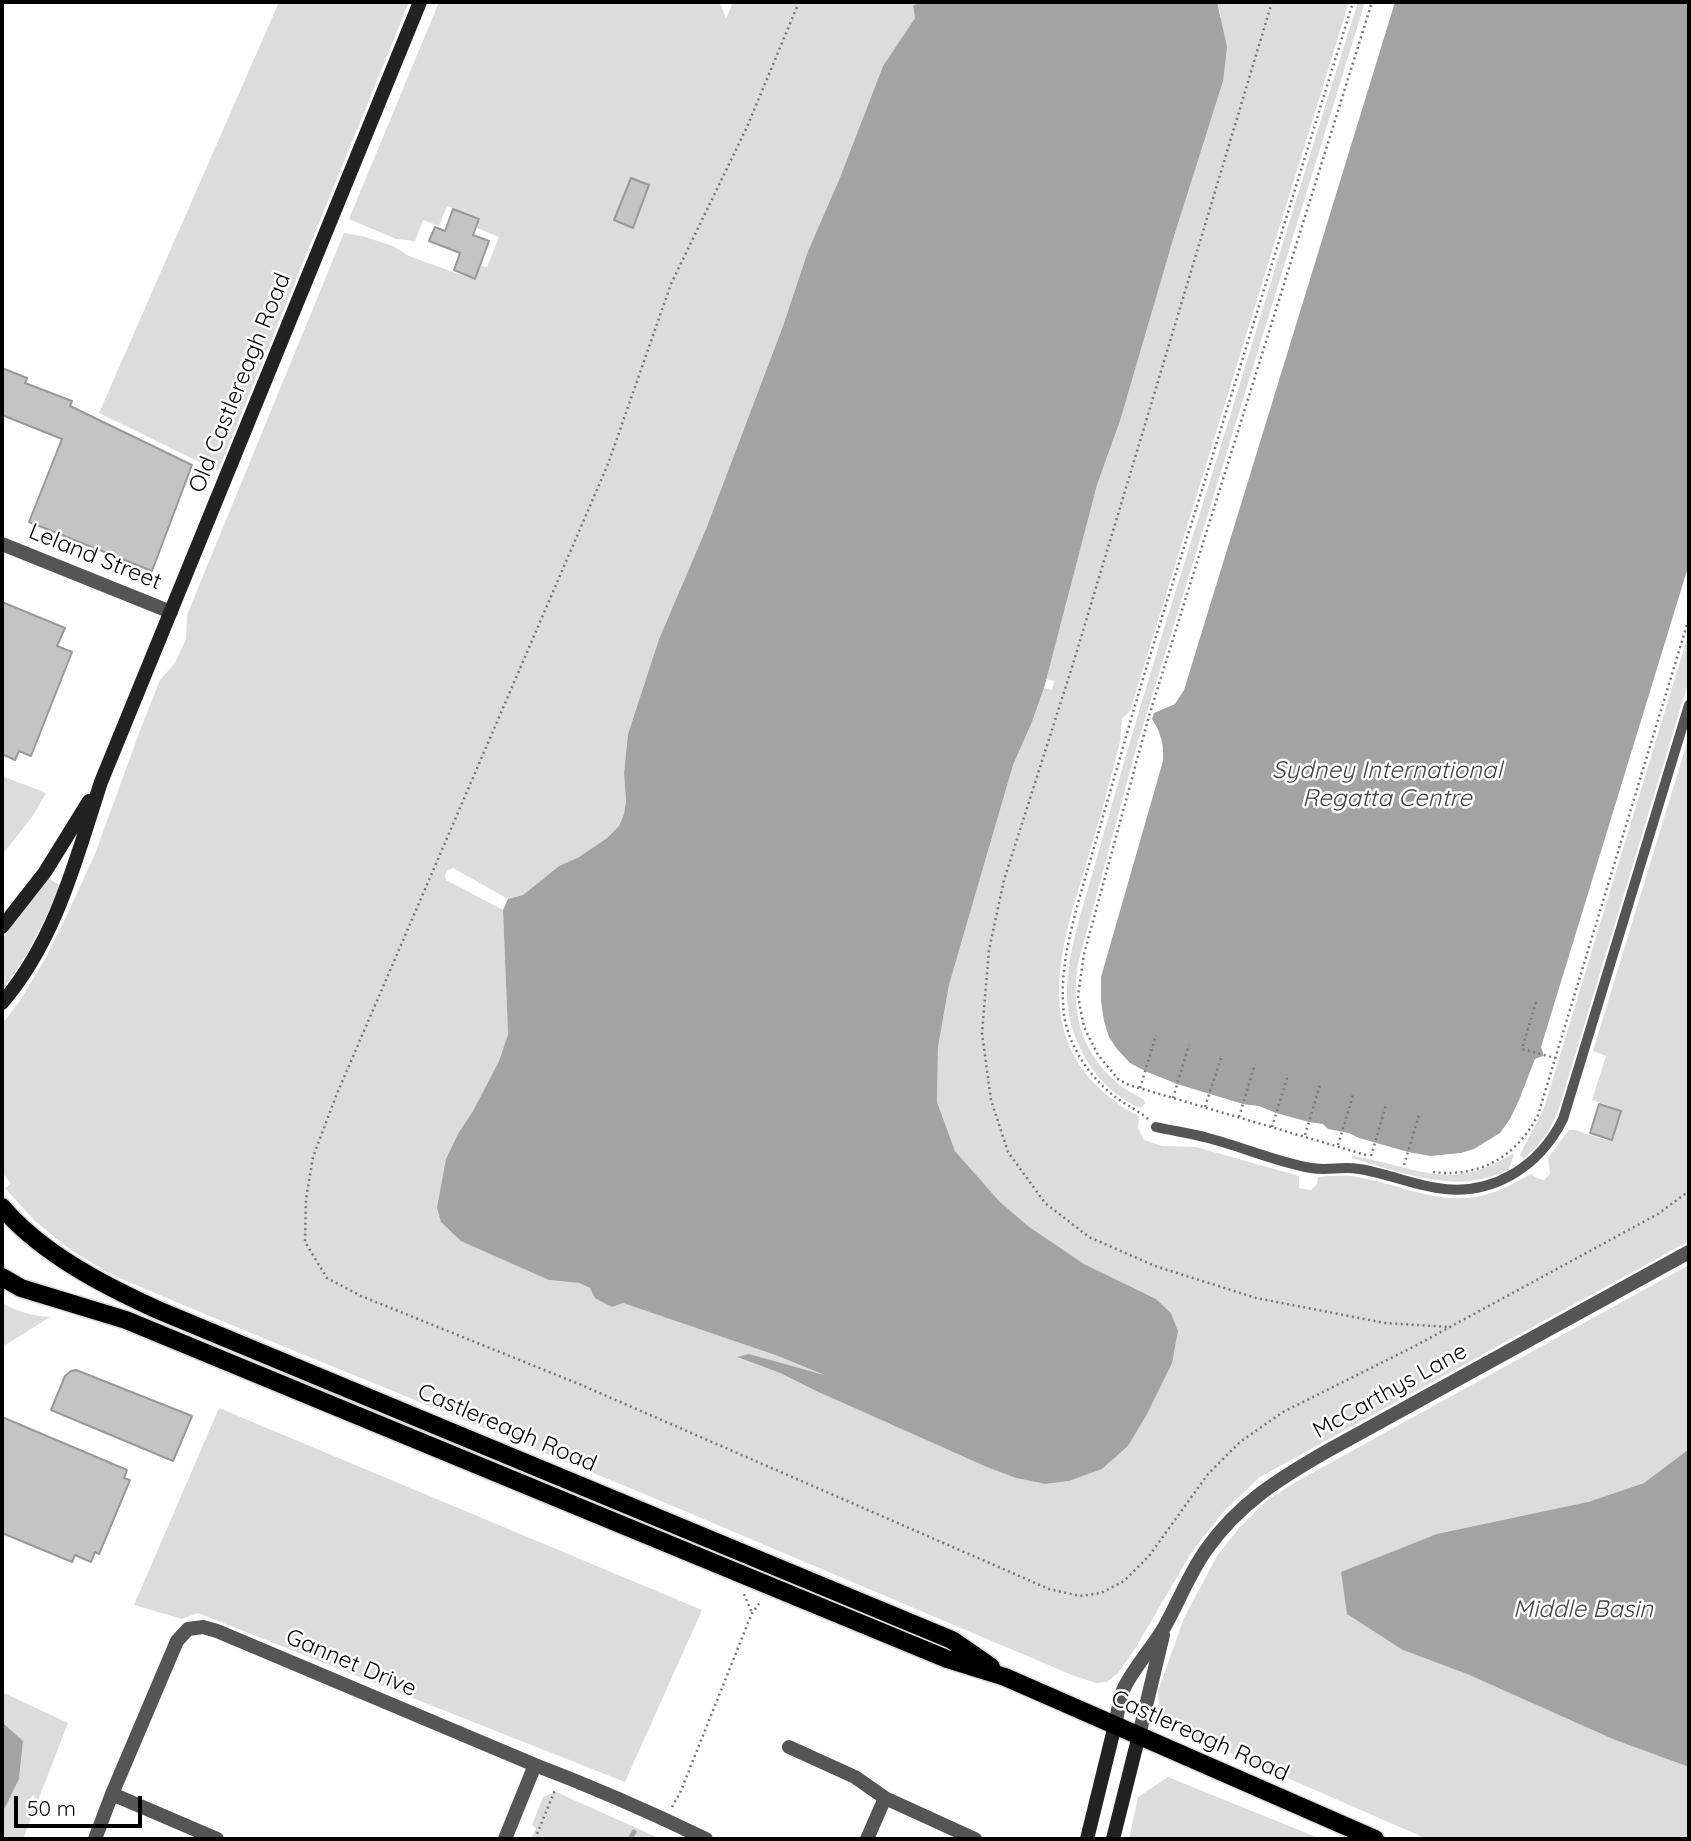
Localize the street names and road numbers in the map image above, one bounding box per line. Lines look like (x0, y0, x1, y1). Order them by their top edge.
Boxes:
street label: Old Castlereagh Road (183, 269, 297, 497)
street label: Leland Street (25, 518, 165, 596)
street label: McCarthys Lane (1308, 1337, 1472, 1445)
street label: Castlereagh Road (413, 1378, 601, 1478)
street label: Gannet Drive (282, 1623, 420, 1703)
street label: Castlereagh Road (1107, 1684, 1293, 1788)

